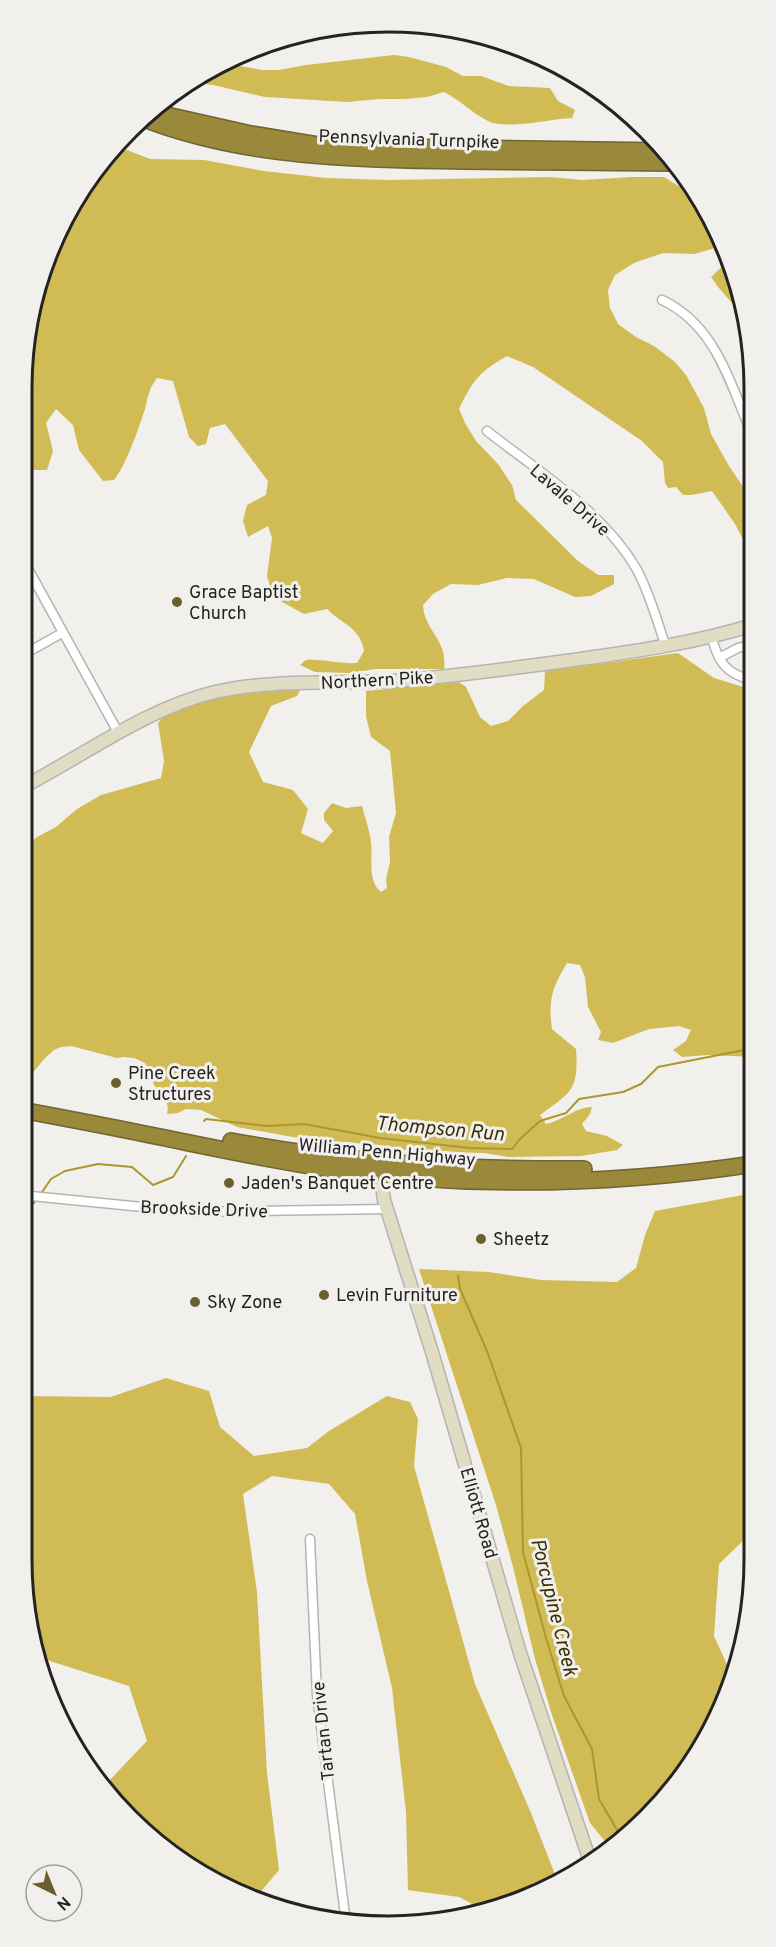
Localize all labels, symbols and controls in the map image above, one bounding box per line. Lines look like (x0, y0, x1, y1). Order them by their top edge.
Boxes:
street label: Pennsylvania Turnpike (318, 126, 500, 155)
street label: Lavale Drive (524, 460, 614, 542)
place label: Grace Baptist Church (189, 582, 299, 626)
marker: Grace Baptist Church (170, 595, 184, 609)
street label: Northern Pike (320, 667, 434, 696)
place label: Pine Creek Structures (128, 1063, 216, 1107)
marker: Pine Creek Structures (109, 1076, 123, 1090)
water label: Thompson Run (375, 1111, 505, 1149)
street label: William Penn Highway (297, 1134, 476, 1173)
place label: Jaden's Banquet Centre (241, 1173, 434, 1196)
marker: Jaden's Banquet Centre (222, 1176, 236, 1190)
street label: Brookside Drive (140, 1197, 268, 1224)
place label: Sheetz (493, 1229, 549, 1252)
marker: Sheetz (474, 1232, 488, 1246)
place label: Levin Furniture (336, 1285, 458, 1308)
marker: Levin Furniture (317, 1288, 331, 1302)
place label: Sky Zone (207, 1292, 282, 1315)
marker: Sky Zone (188, 1295, 202, 1309)
street label: Elliott Road (454, 1465, 502, 1562)
water label: Porcupine Creek (523, 1536, 583, 1680)
street label: Tartan Drive (308, 1680, 341, 1782)
north arrow (24, 1863, 84, 1923)
text: N (52, 1891, 74, 1914)

